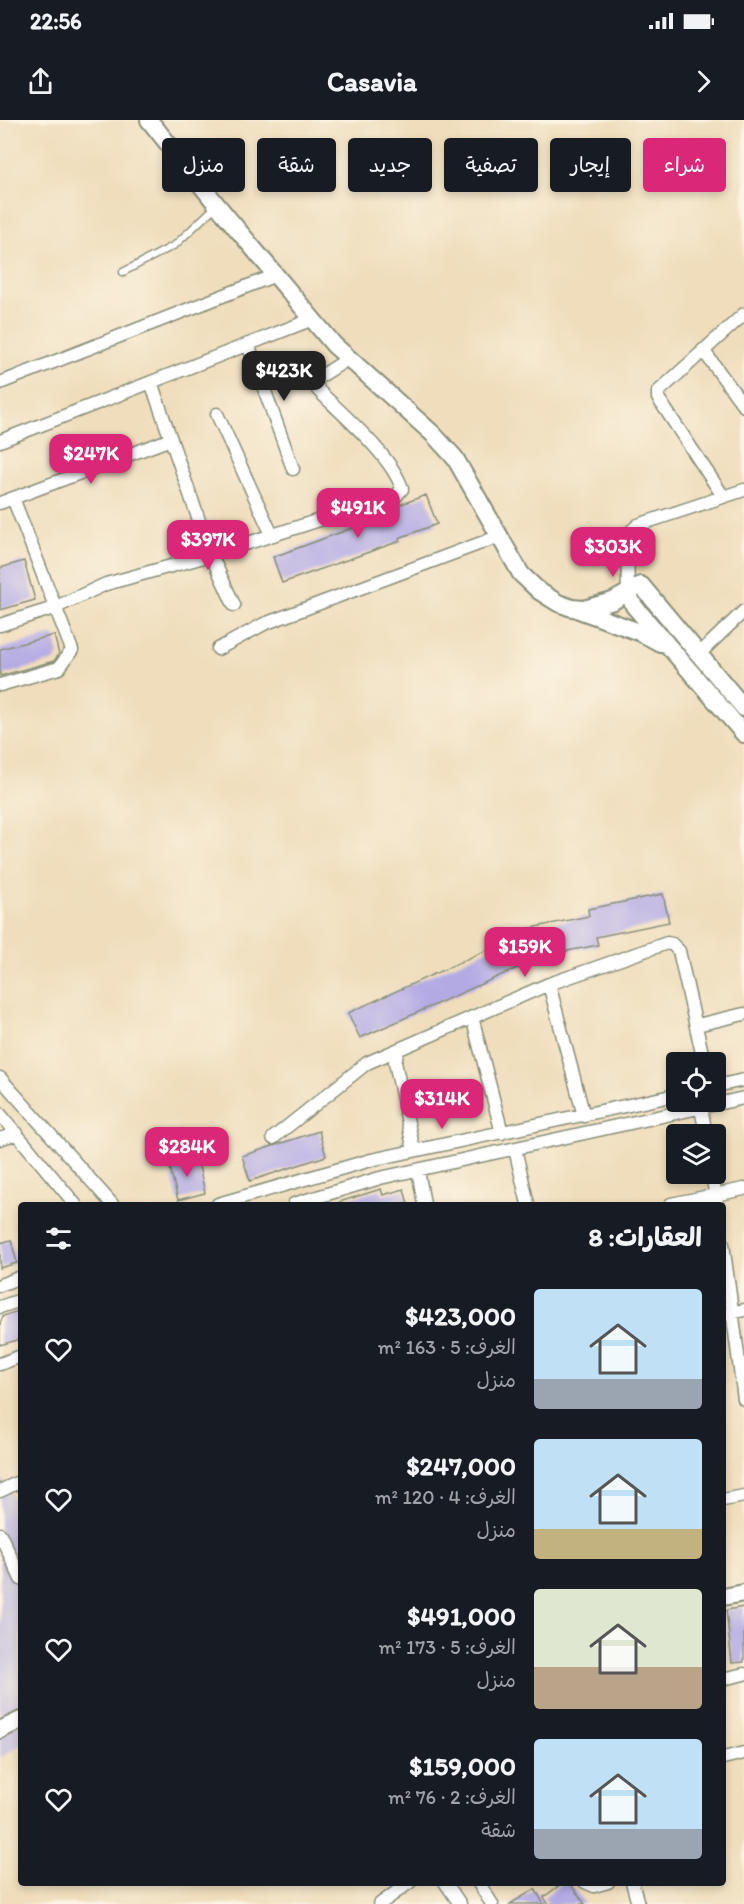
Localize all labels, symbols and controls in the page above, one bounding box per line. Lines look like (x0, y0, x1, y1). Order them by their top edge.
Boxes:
text: 22:56 (30, 8, 82, 35)
icon: share (24, 65, 57, 98)
text: Casavia (327, 65, 417, 98)
icon: forward (687, 65, 720, 98)
chip: منزل (162, 138, 245, 192)
chip: شقة (257, 138, 336, 192)
chip: جديد (348, 138, 432, 192)
chip: تصفية (444, 138, 538, 192)
chip: إيجار (550, 138, 631, 192)
chip: شراء (643, 138, 726, 192)
pin: $423K (242, 351, 326, 402)
text: $423K (256, 358, 312, 382)
pin: $247K (49, 434, 133, 485)
text: $247K (63, 441, 119, 465)
pin: $491K (316, 488, 400, 539)
text: $491K (331, 495, 385, 519)
pin: $397K (166, 520, 250, 571)
text: $397K (181, 527, 235, 551)
pin: $303K (571, 527, 655, 578)
text: $303K (584, 534, 642, 558)
pin: $159K (483, 927, 567, 978)
text: $159K (498, 934, 552, 958)
map controls (666, 1052, 726, 1184)
button: locate (666, 1052, 726, 1112)
pin: $314K (400, 1079, 484, 1130)
text: $314K (414, 1086, 470, 1110)
button: layers (666, 1124, 726, 1184)
pin: $284K (145, 1127, 229, 1178)
text: $284K (159, 1134, 215, 1158)
text: العقارات: 8 (588, 1221, 702, 1253)
icon: filters (42, 1222, 75, 1255)
text: $423,000 (405, 1300, 516, 1332)
icon: home (582, 1313, 654, 1385)
icon: heart (42, 1333, 75, 1366)
text: الغرف: 5 · 163 m² (378, 1335, 516, 1359)
text: منزل (477, 1368, 516, 1392)
text: $247,000 (406, 1450, 516, 1482)
icon: home (582, 1463, 654, 1535)
icon: heart (42, 1483, 75, 1516)
text: الغرف: 4 · 120 m² (375, 1485, 516, 1509)
text: منزل (477, 1518, 516, 1542)
text: $491,000 (407, 1600, 516, 1632)
icon: home (582, 1613, 654, 1685)
icon: heart (42, 1633, 75, 1666)
text: الغرف: 5 · 173 m² (378, 1635, 516, 1659)
text: منزل (477, 1668, 516, 1692)
text: $159,000 (409, 1750, 516, 1782)
icon: home (582, 1763, 654, 1835)
icon: heart (42, 1783, 75, 1816)
text: الغرف: 2 · 76 m² (388, 1785, 516, 1809)
text: شقة (481, 1818, 516, 1842)

